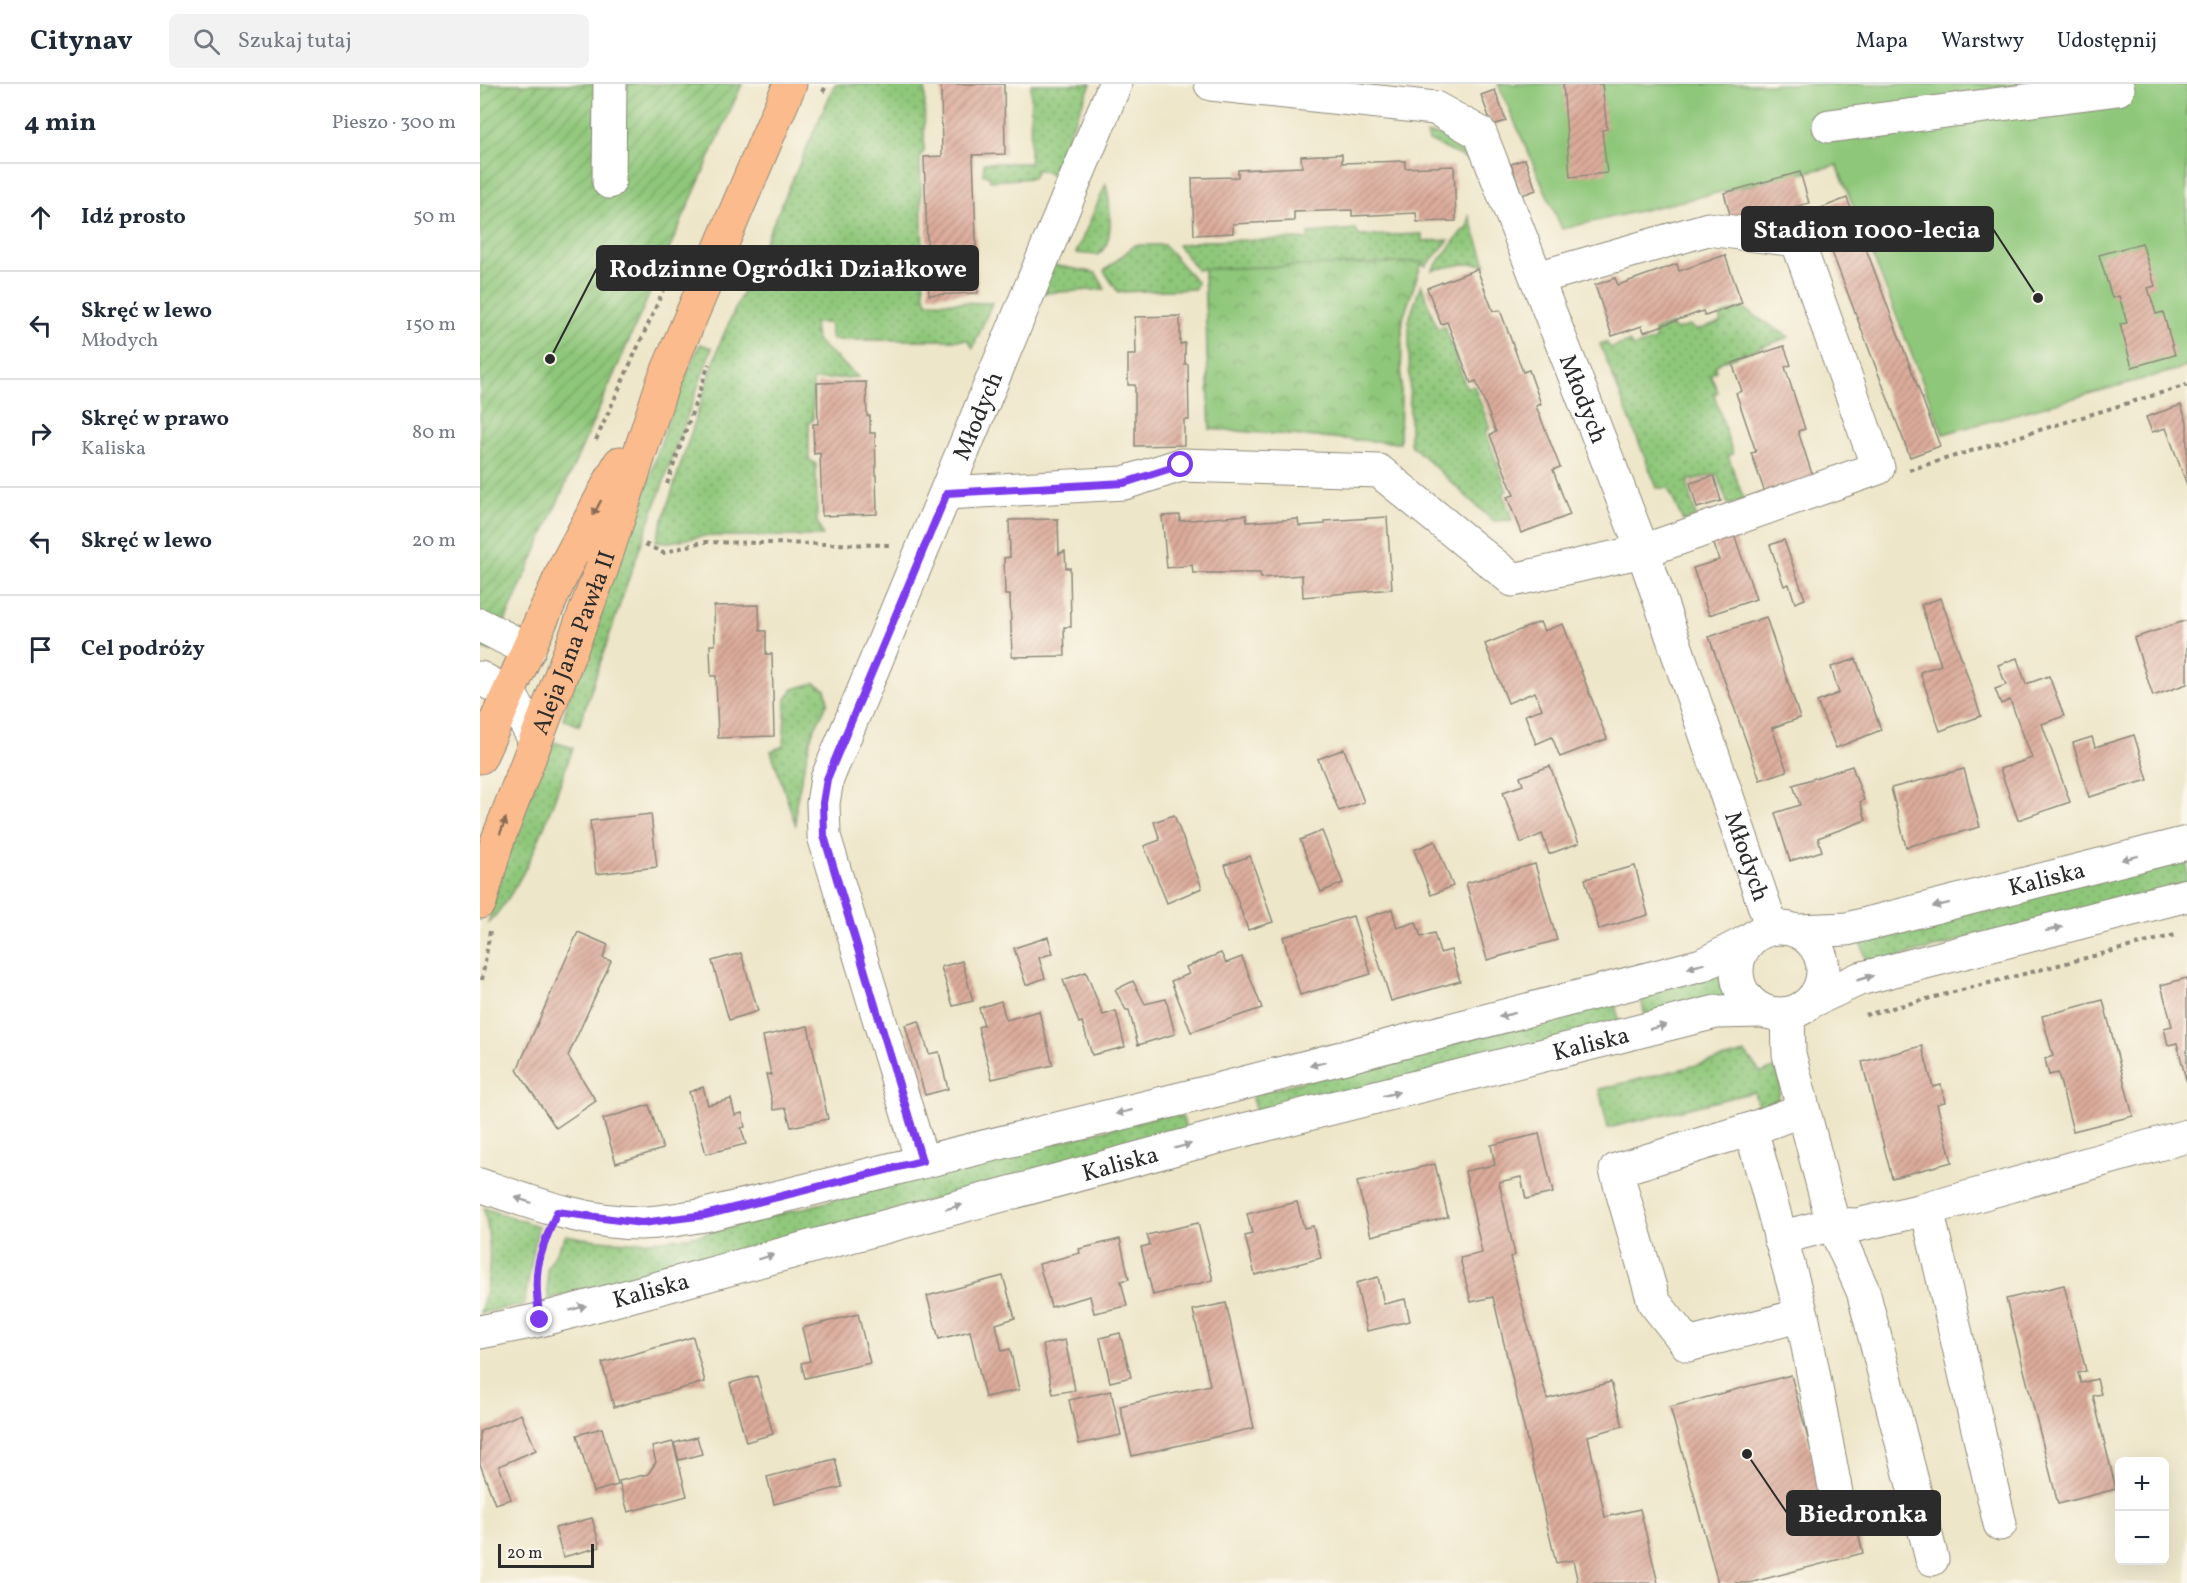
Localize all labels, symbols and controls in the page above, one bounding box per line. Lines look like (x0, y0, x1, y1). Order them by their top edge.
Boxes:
search box (169, 14, 589, 68)
text: Citynav (30, 22, 133, 61)
icon: search (190, 25, 223, 58)
text: Szukaj tutaj (238, 26, 352, 57)
text: Mapa (1856, 27, 1908, 56)
text: Warstwy (1941, 27, 2024, 56)
text: Udostępnij (2057, 27, 2157, 56)
text: 4 min (24, 105, 96, 141)
text: Pieszo · 300 m (332, 109, 456, 137)
icon: ahead (24, 201, 57, 234)
text: Idź prosto (81, 202, 186, 233)
text: 50 m (413, 203, 456, 231)
callout: Stadion 1000-lecia (1742, 207, 1993, 251)
text: Stadion 1000-lecia (1753, 213, 1981, 249)
callout: Rodzinne Ogródki Działkowe (597, 246, 978, 290)
text: Rodzinne Ogródki Działkowe (609, 252, 967, 288)
text: Skręć w lewo (81, 296, 212, 327)
icon: left (24, 309, 57, 342)
text: 150 m (405, 311, 456, 339)
text: Młodych (81, 327, 159, 355)
street label: Młodych (1549, 350, 1615, 449)
street label: Młodych (946, 367, 1013, 466)
text: Skręć w prawo (81, 404, 229, 435)
icon: right (24, 417, 57, 450)
text: 80 m (412, 419, 456, 447)
text: Kaliska (81, 435, 146, 463)
route start (1167, 451, 1193, 477)
one-way arrow (592, 499, 602, 516)
icon: left (24, 525, 57, 558)
text: Skręć w lewo (81, 526, 212, 557)
text: 20 m (412, 527, 456, 555)
street label: Aleja Jana Pawła II (525, 547, 626, 740)
icon: arrive (24, 633, 57, 666)
text: Cel podróży (81, 634, 205, 665)
street label: Młodych (1714, 807, 1777, 906)
one-way arrow (499, 817, 508, 835)
one-way arrow (2121, 853, 2139, 863)
street label: Kaliska (2005, 854, 2089, 906)
one-way arrow (1932, 901, 1950, 911)
one-way arrow (2044, 923, 2063, 933)
one-way arrow (1687, 962, 1705, 971)
one-way arrow (1856, 973, 1874, 982)
one-way arrow (1498, 1011, 1516, 1021)
street label: Kaliska (1549, 1019, 1633, 1071)
one-way arrow (1649, 1021, 1667, 1031)
one-way arrow (1309, 1059, 1327, 1069)
one-way arrow (1381, 1088, 1400, 1098)
one-way arrow (1114, 1108, 1133, 1118)
street label: Kaliska (1078, 1139, 1163, 1192)
one-way arrow (1174, 1141, 1192, 1150)
one-way arrow (514, 1195, 532, 1205)
one-way arrow (945, 1202, 963, 1211)
one-way arrow (757, 1252, 775, 1262)
street label: Kaliska (609, 1265, 693, 1319)
one-way arrow (569, 1303, 587, 1312)
route end (526, 1306, 552, 1332)
map controls (2115, 1457, 2169, 1565)
button: + (2115, 1457, 2169, 1511)
callout: Biedronka (1787, 1491, 1940, 1535)
text: Biedronka (1798, 1497, 1928, 1533)
button: − (2115, 1511, 2169, 1565)
scale bar (498, 1541, 594, 1568)
text: 20 m (507, 1543, 542, 1565)

